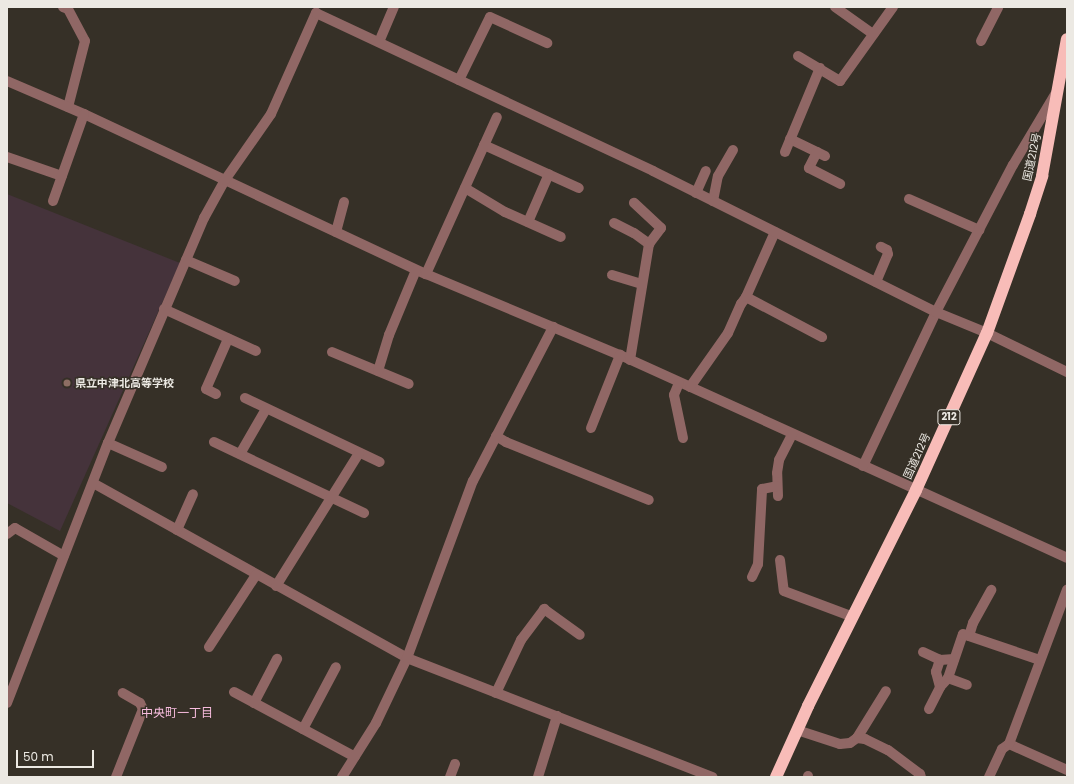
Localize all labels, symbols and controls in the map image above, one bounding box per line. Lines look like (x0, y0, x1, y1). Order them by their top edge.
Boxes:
street label: 国道212号 (1020, 132, 1044, 182)
place label: 県立中津北高等学校 (75, 376, 174, 390)
marker: 県立中津北高等学校 (62, 378, 72, 388)
road number: 212 (937, 409, 961, 425)
street label: 国道212号 (901, 431, 933, 481)
district label: 中央町一丁目 (141, 706, 213, 720)
scale bar (18, 742, 96, 768)
text: 50 m (23, 748, 54, 765)

